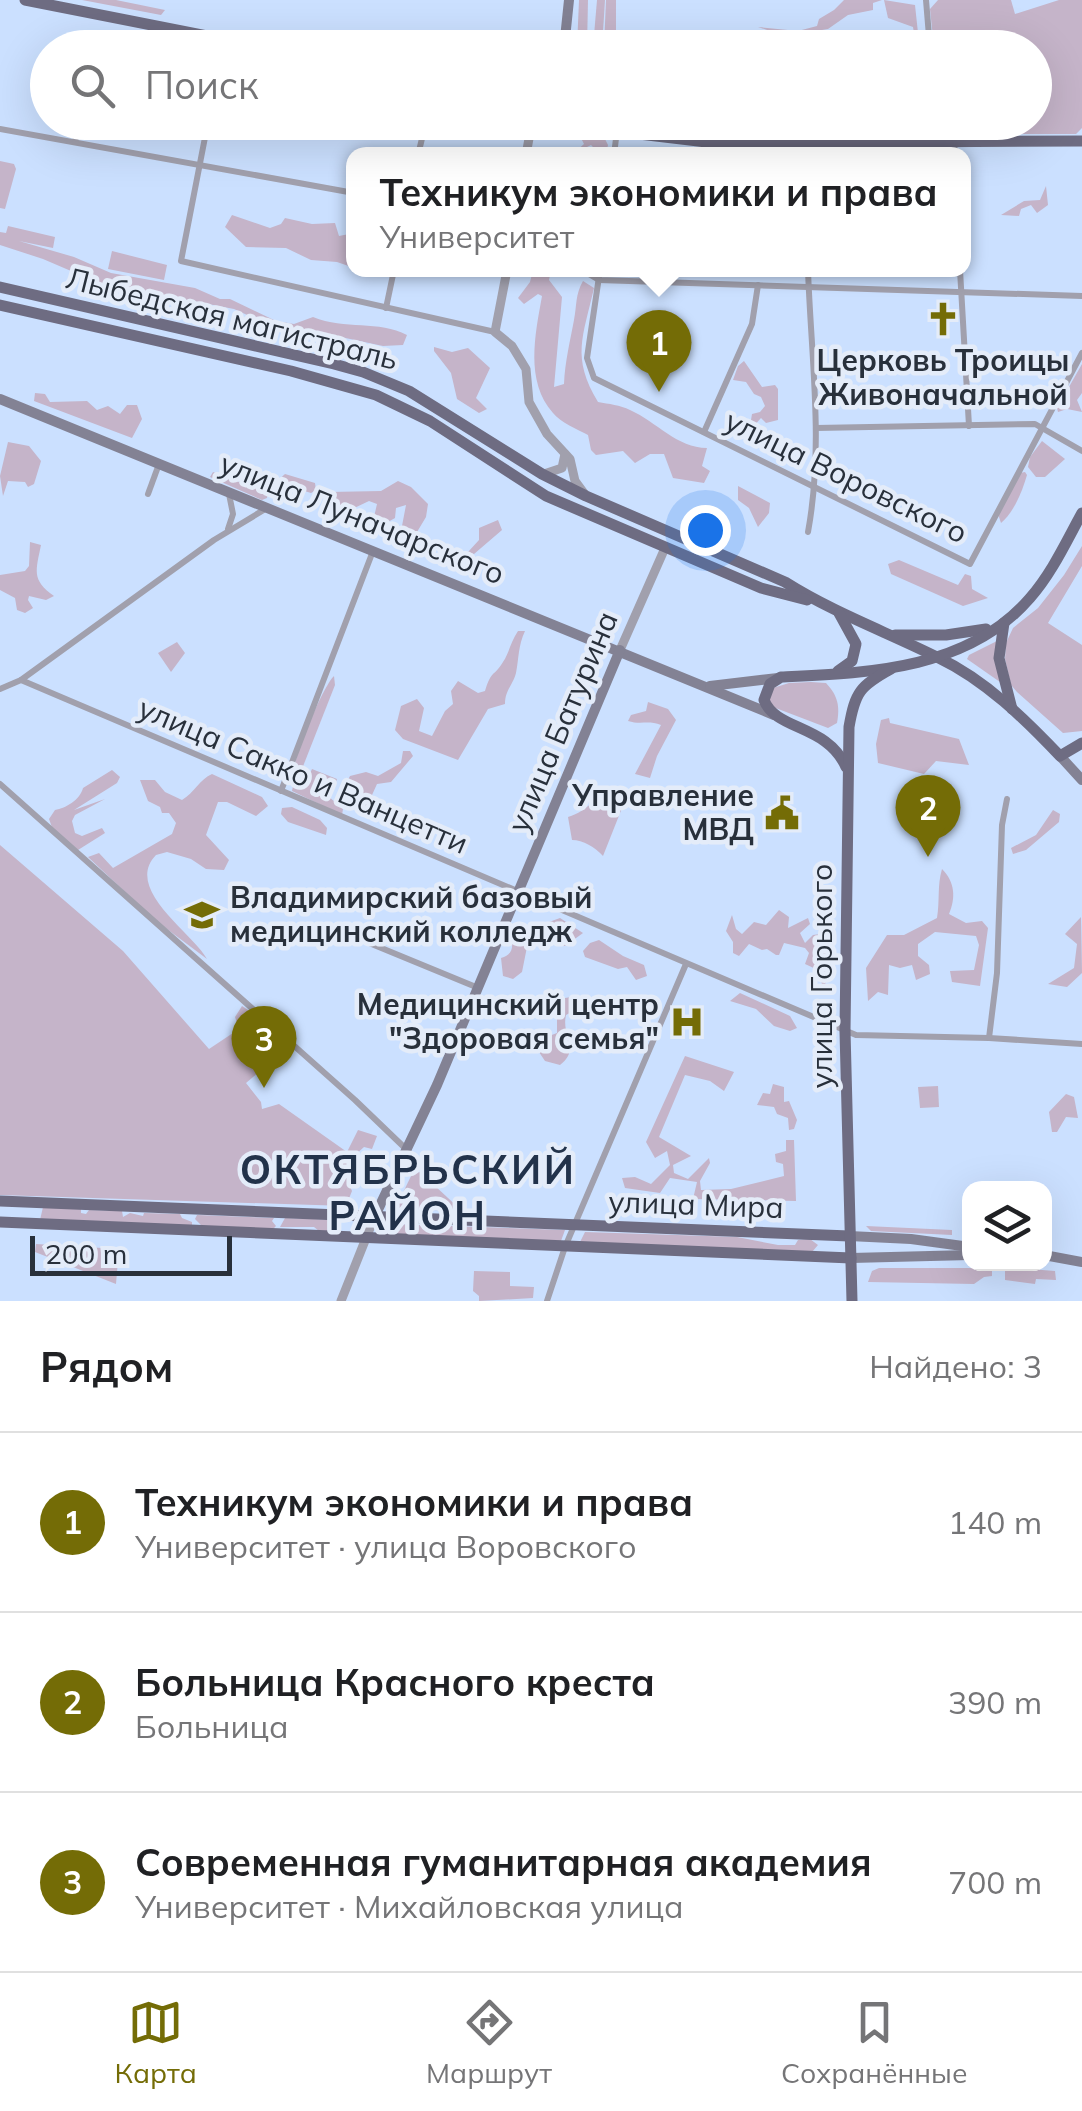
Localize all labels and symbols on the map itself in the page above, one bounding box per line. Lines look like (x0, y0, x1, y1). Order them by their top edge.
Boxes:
street label: Лыбедская магистраль (62, 258, 402, 378)
church icon: Церковь Троицы Живоначальной (924, 300, 962, 338)
pin: 1 (626, 310, 692, 392)
place label: Церковь Троицы Живоначальной (817, 341, 1069, 413)
street label: улица Воровского (719, 401, 974, 551)
street label: улица Луначарского (215, 444, 510, 593)
your location (680, 505, 731, 556)
street label: улица Батурина (498, 605, 626, 838)
street label: улица Сакко и Ванцетти (133, 688, 474, 862)
pin: 2 (896, 774, 960, 857)
place label: Управление МВД (571, 776, 754, 848)
public building icon: Управление МВД (763, 794, 801, 832)
street label: улица Горького (802, 864, 840, 1088)
place label: Владимирский базовый медицинский колледж (230, 878, 592, 950)
school or university icon: Владимирский базовый медицинский колледж (183, 896, 221, 934)
place label: Медицинский центр "Здоровая семья" (357, 985, 659, 1057)
hospital icon: Медицинский центр "Здоровая семья" (668, 1003, 706, 1041)
pin: 3 (232, 1006, 296, 1088)
district label: ОКТЯБРЬСКИЙ РАЙОН (240, 1144, 576, 1240)
street label: улица Мира (608, 1182, 784, 1226)
scale bar (30, 1231, 232, 1276)

